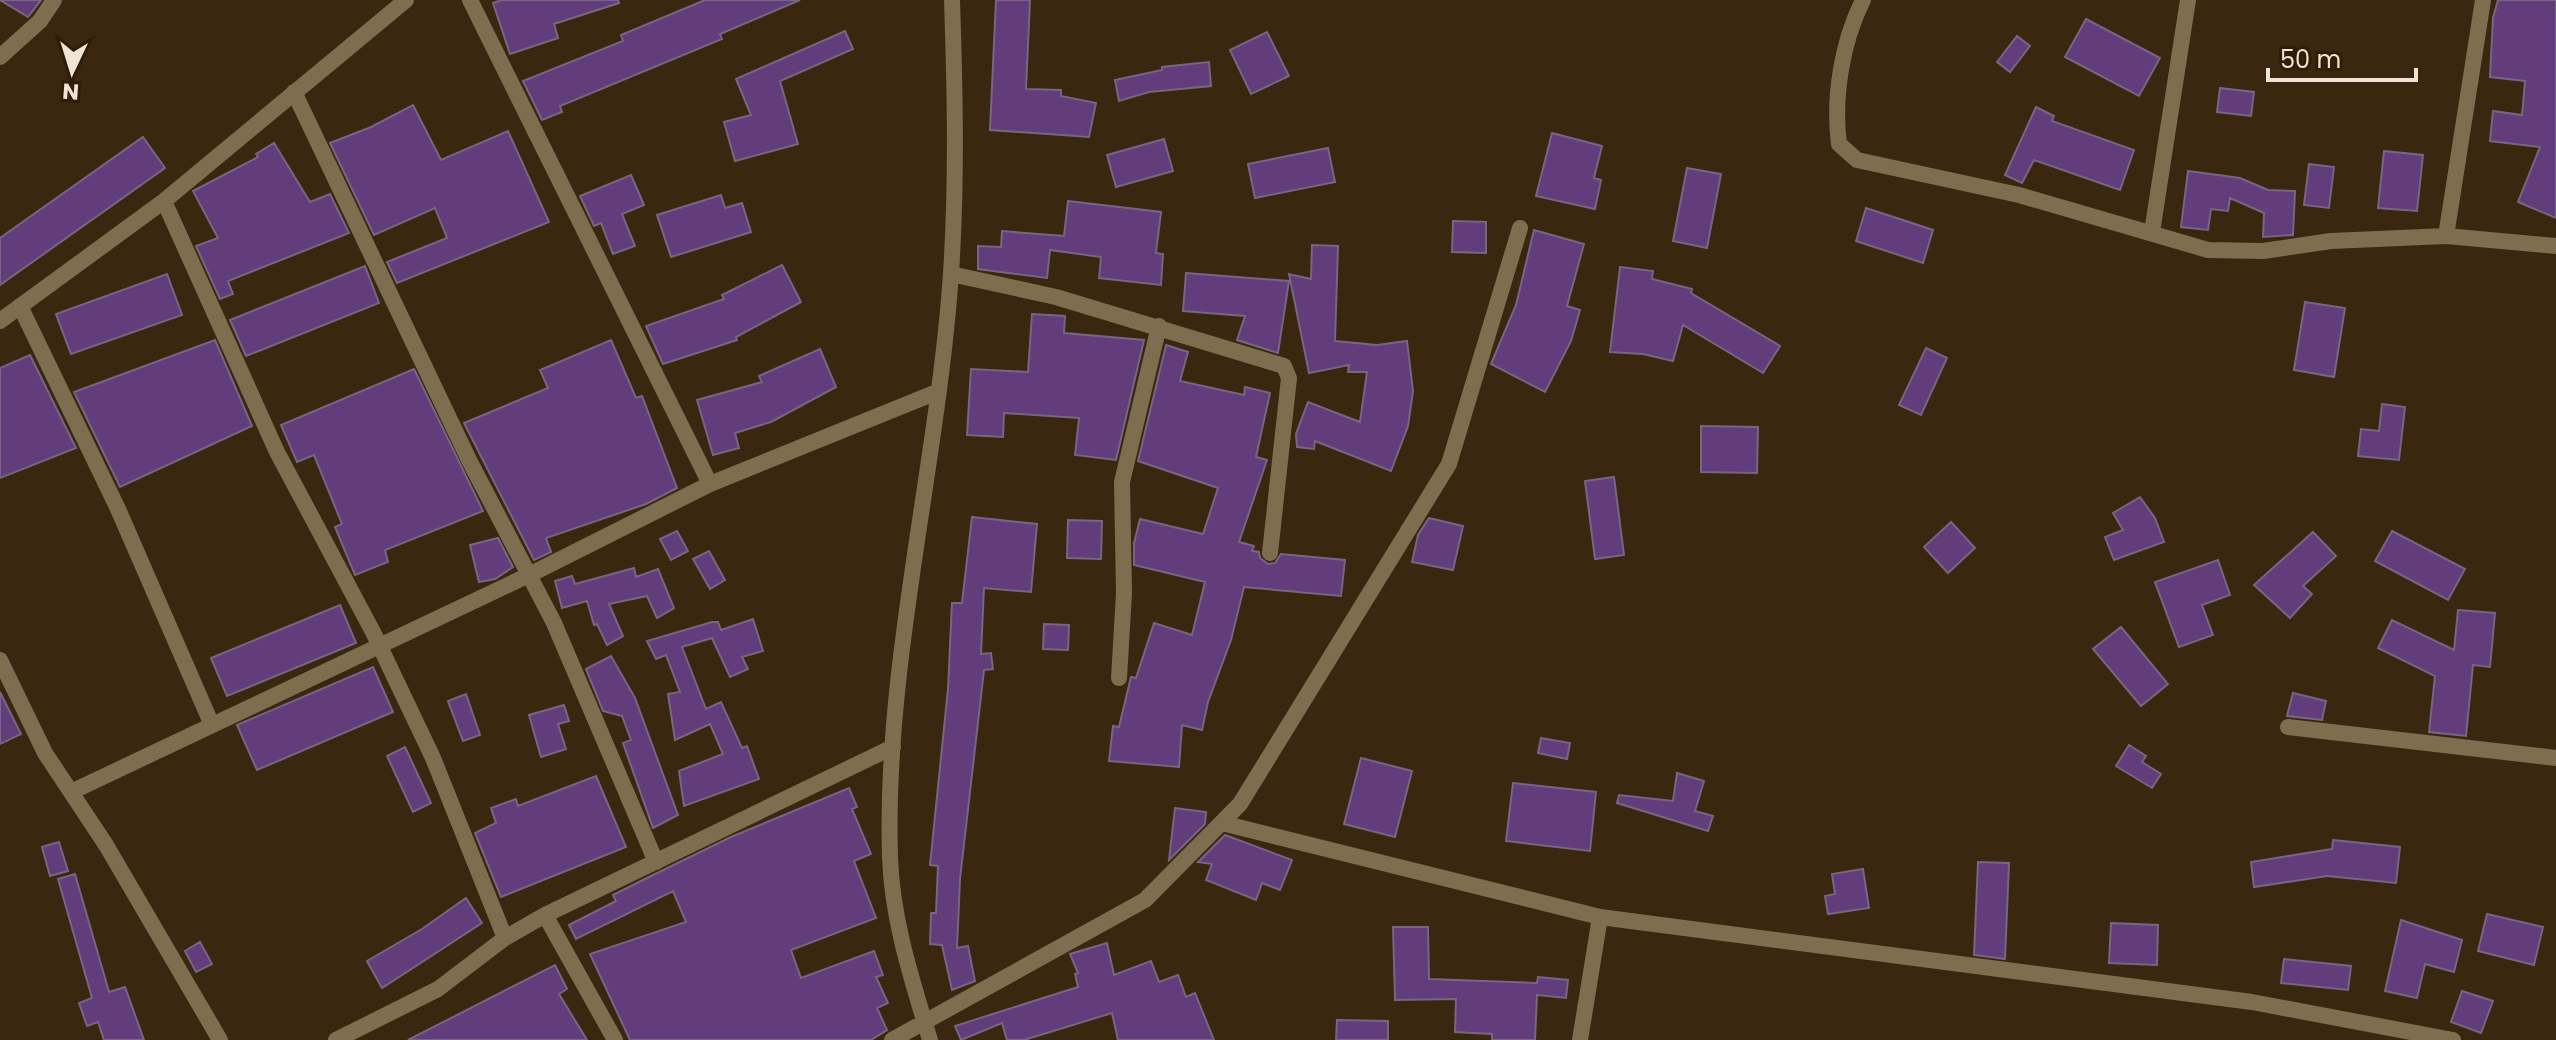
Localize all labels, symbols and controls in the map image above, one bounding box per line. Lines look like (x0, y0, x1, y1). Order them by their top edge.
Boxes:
north arrow (32, 32, 112, 112)
scale bar (2268, 32, 2416, 82)
text: 50 m (2280, 43, 2341, 76)
text: N (61, 75, 80, 107)

